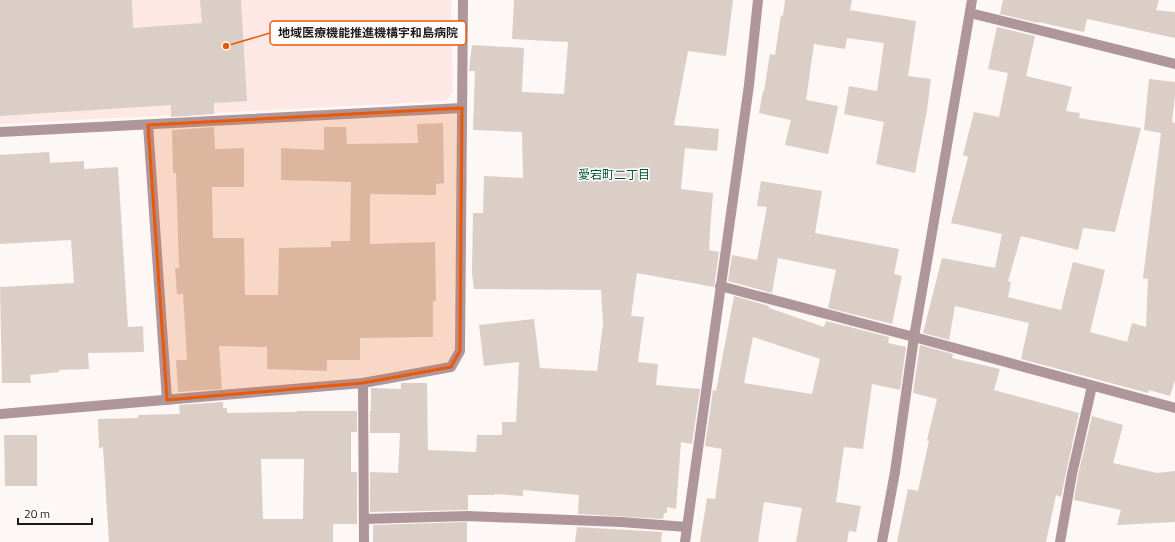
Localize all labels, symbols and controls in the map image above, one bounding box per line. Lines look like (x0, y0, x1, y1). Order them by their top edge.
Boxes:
callout: 地域医療機能推進機構宇和島病院 (270, 21, 466, 45)
text: 地域医療機能推進機構宇和島病院 (278, 23, 458, 42)
district label: 愛宕町二丁目 (578, 165, 650, 184)
scale bar (18, 500, 92, 526)
text: 20 m (24, 504, 50, 523)

